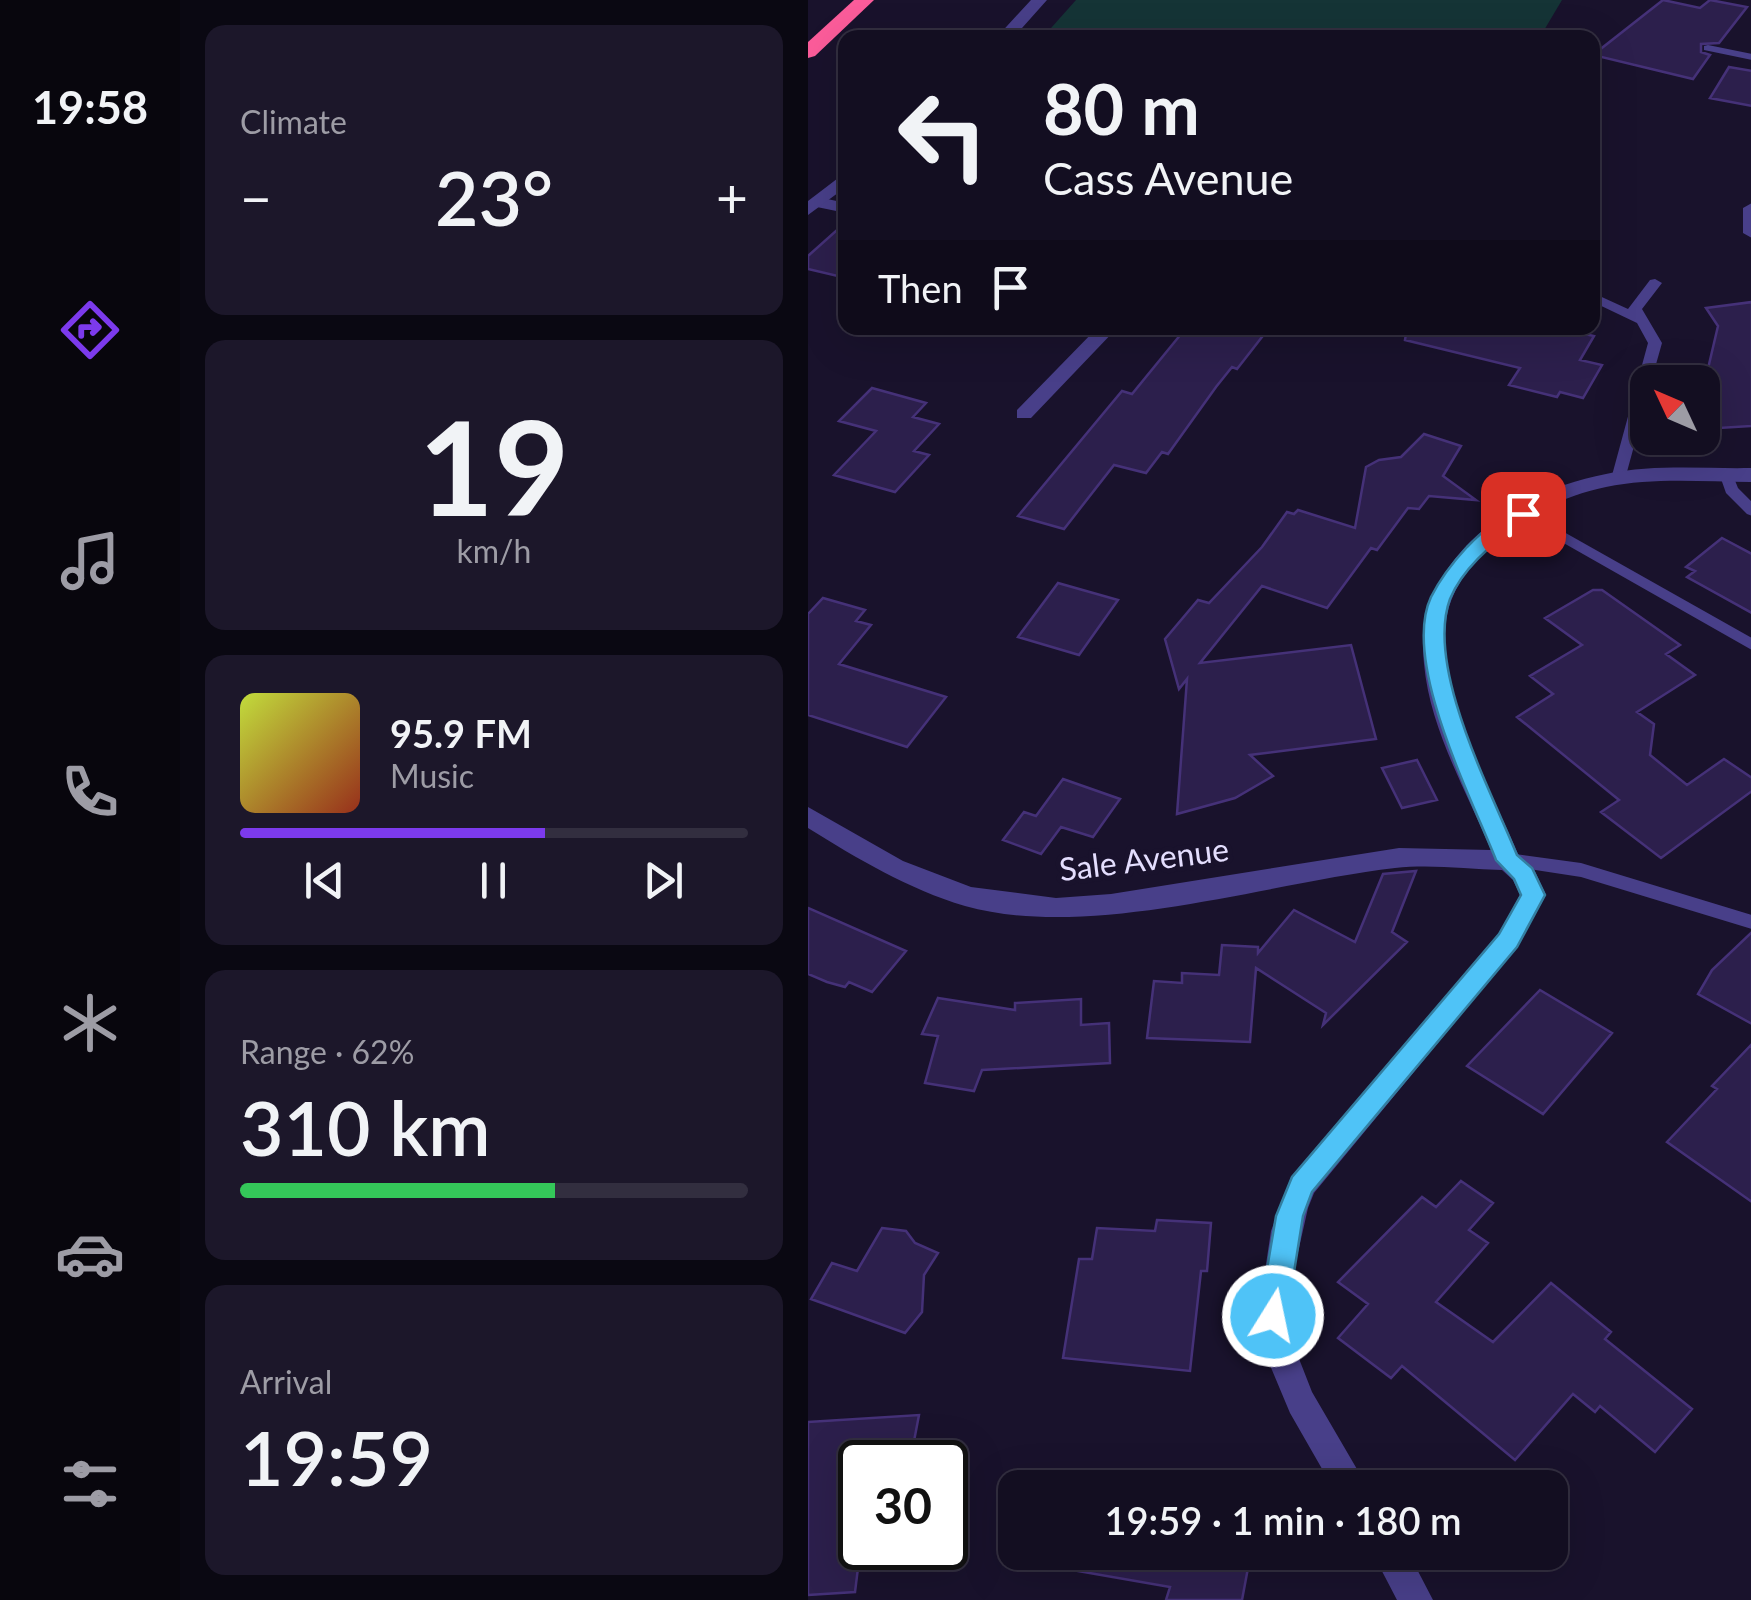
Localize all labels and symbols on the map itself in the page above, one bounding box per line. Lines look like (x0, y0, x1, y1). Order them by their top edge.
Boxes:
north arrow (1630, 365, 1720, 455)
pin (1481, 472, 1566, 557)
street label: Sale Avenue (1057, 829, 1231, 888)
position arrow (1221, 1264, 1325, 1368)
speed limit sign: 30 (838, 1440, 968, 1570)

